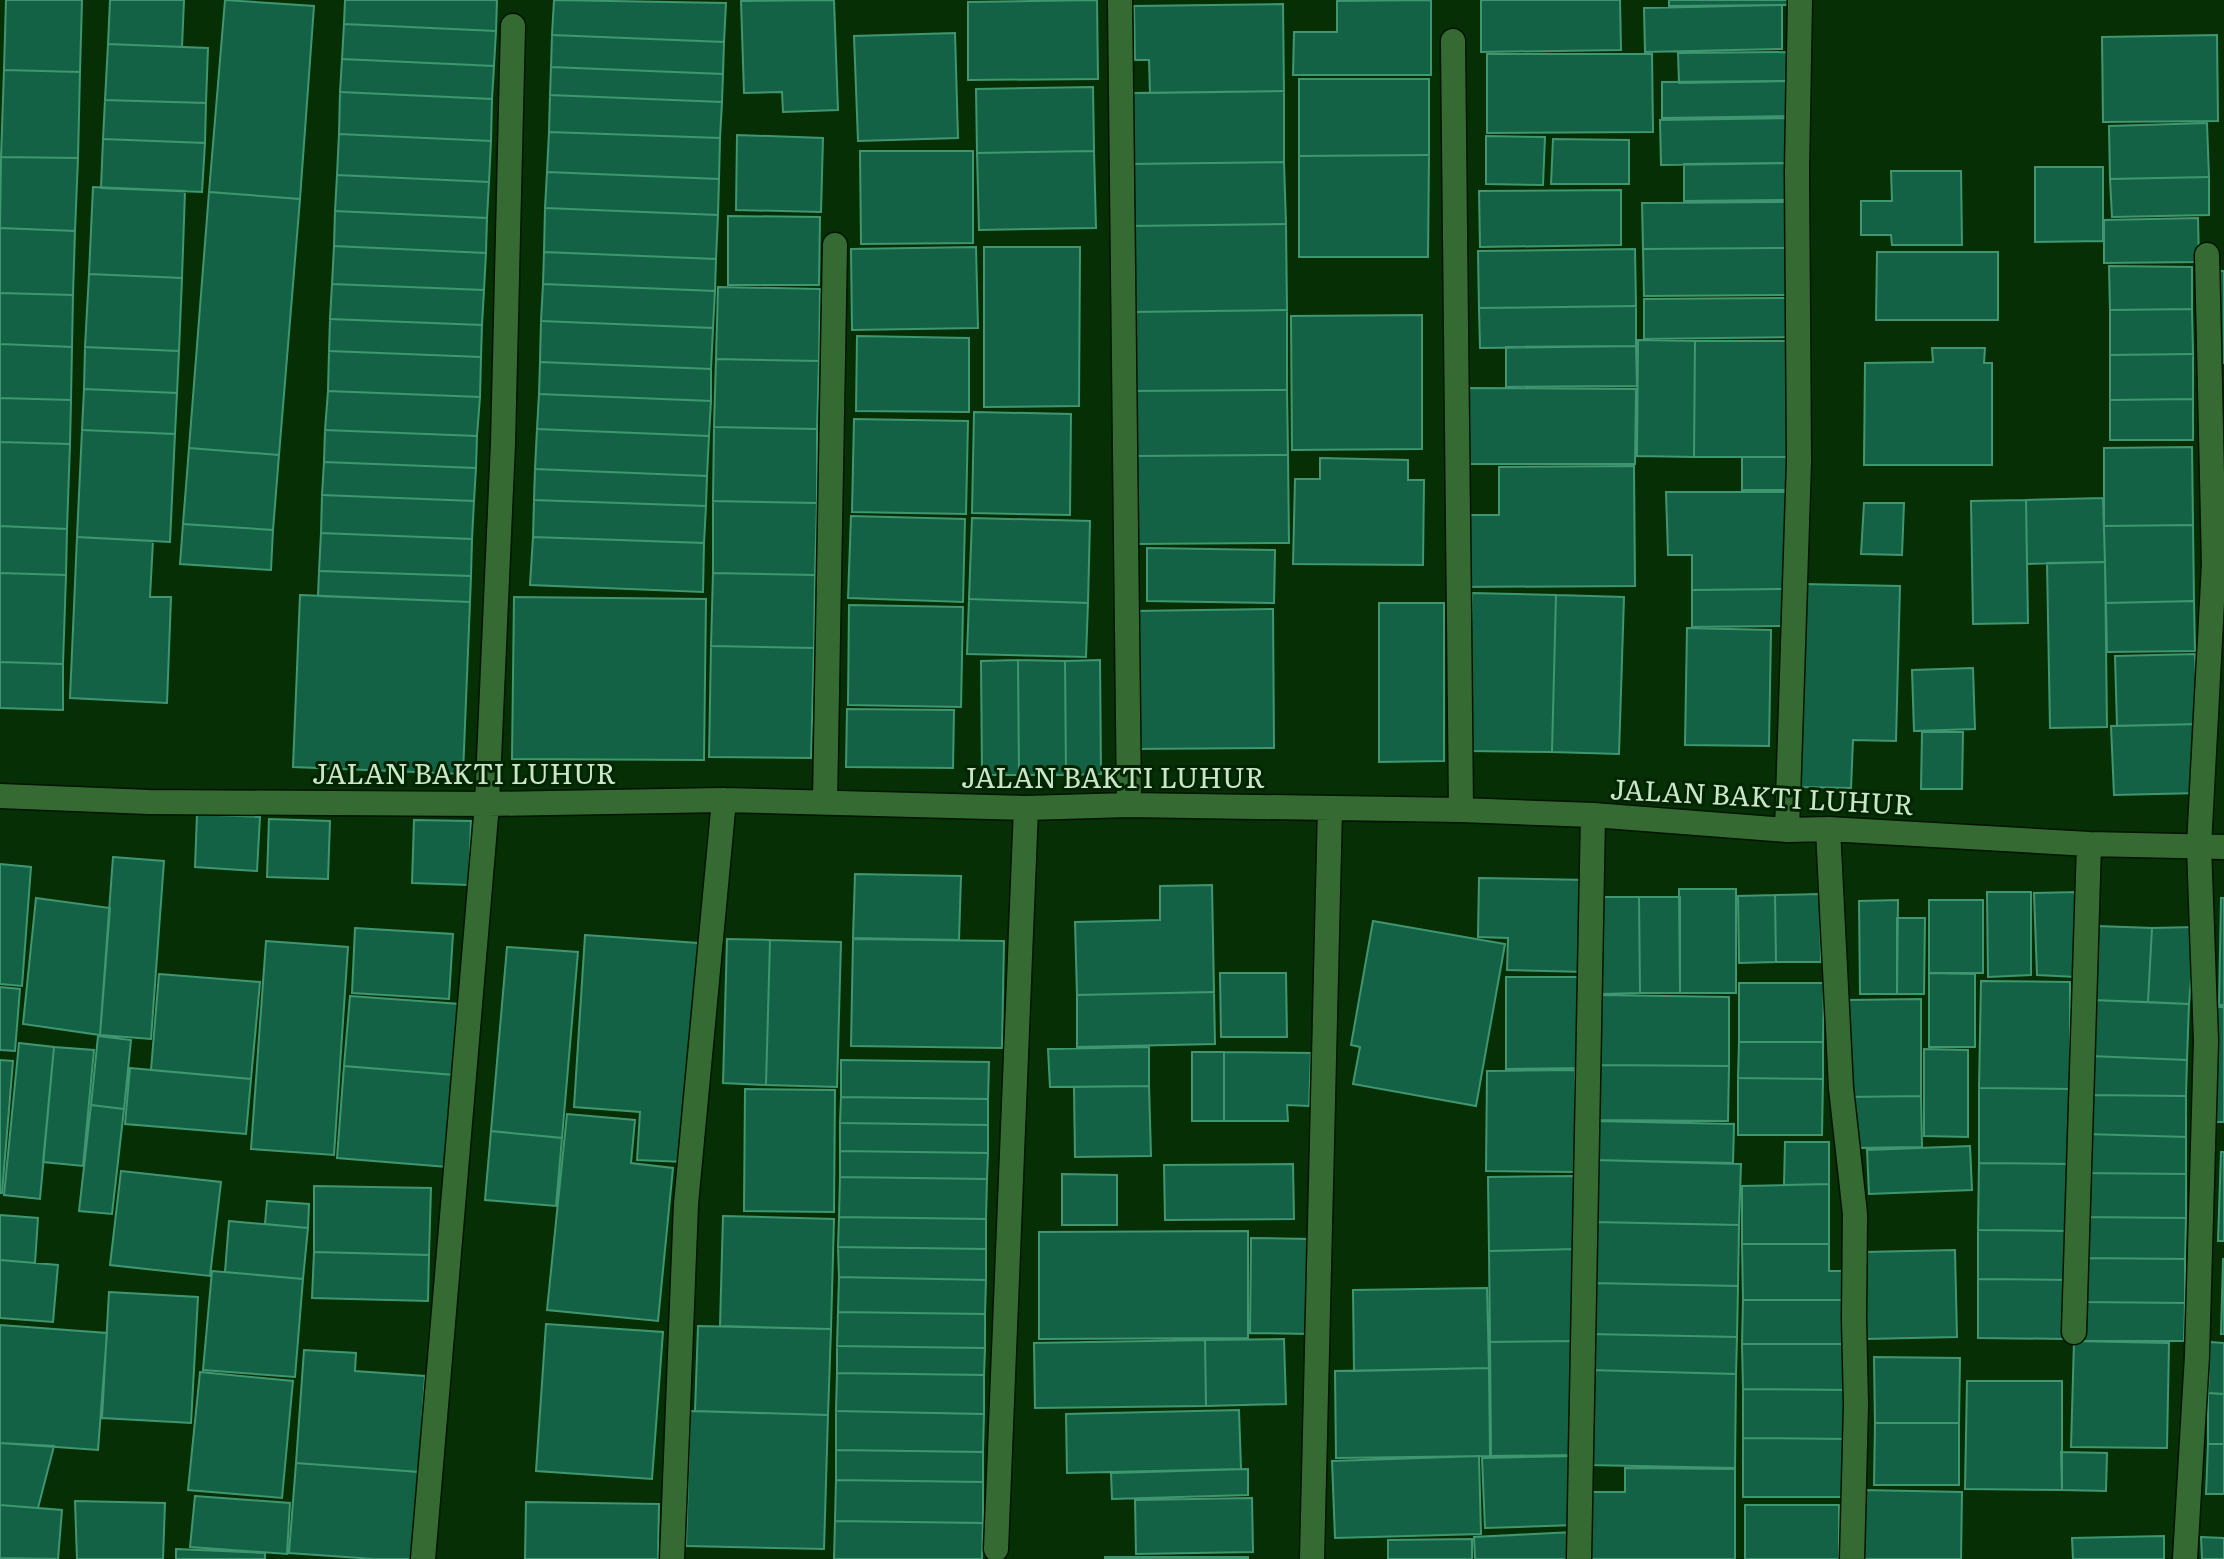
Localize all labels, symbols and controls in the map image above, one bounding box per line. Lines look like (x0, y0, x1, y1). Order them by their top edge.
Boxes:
street label: JALAN BAKTI LUHUR (312, 751, 616, 793)
street label: JALAN BAKTI LUHUR (961, 755, 1265, 797)
street label: JALAN BAKTI LUHUR (1609, 766, 1915, 824)

